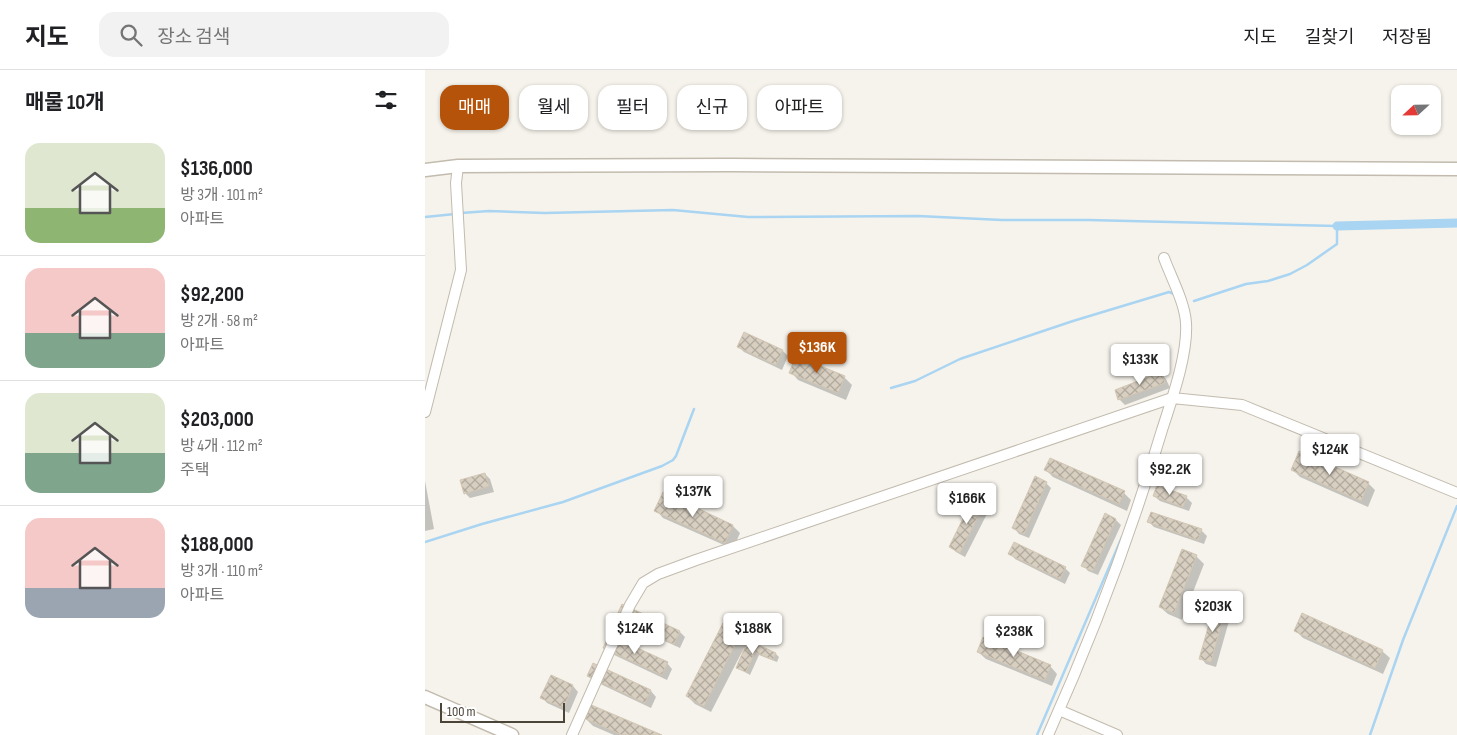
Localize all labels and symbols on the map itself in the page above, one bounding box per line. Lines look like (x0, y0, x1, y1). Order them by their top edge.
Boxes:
north arrow (1391, 85, 1441, 135)
pin: $136K (782, 332, 852, 374)
pin: $133K (1105, 344, 1175, 386)
pin: $124K (1295, 434, 1365, 476)
pin: $92.2K (1129, 454, 1211, 496)
pin: $137K (658, 476, 728, 518)
pin: $166K (932, 482, 1002, 525)
pin: $203K (1178, 590, 1248, 633)
pin: $124K (600, 612, 670, 655)
pin: $188K (718, 612, 788, 655)
pin: $238K (979, 616, 1049, 658)
scale bar (440, 700, 565, 723)

